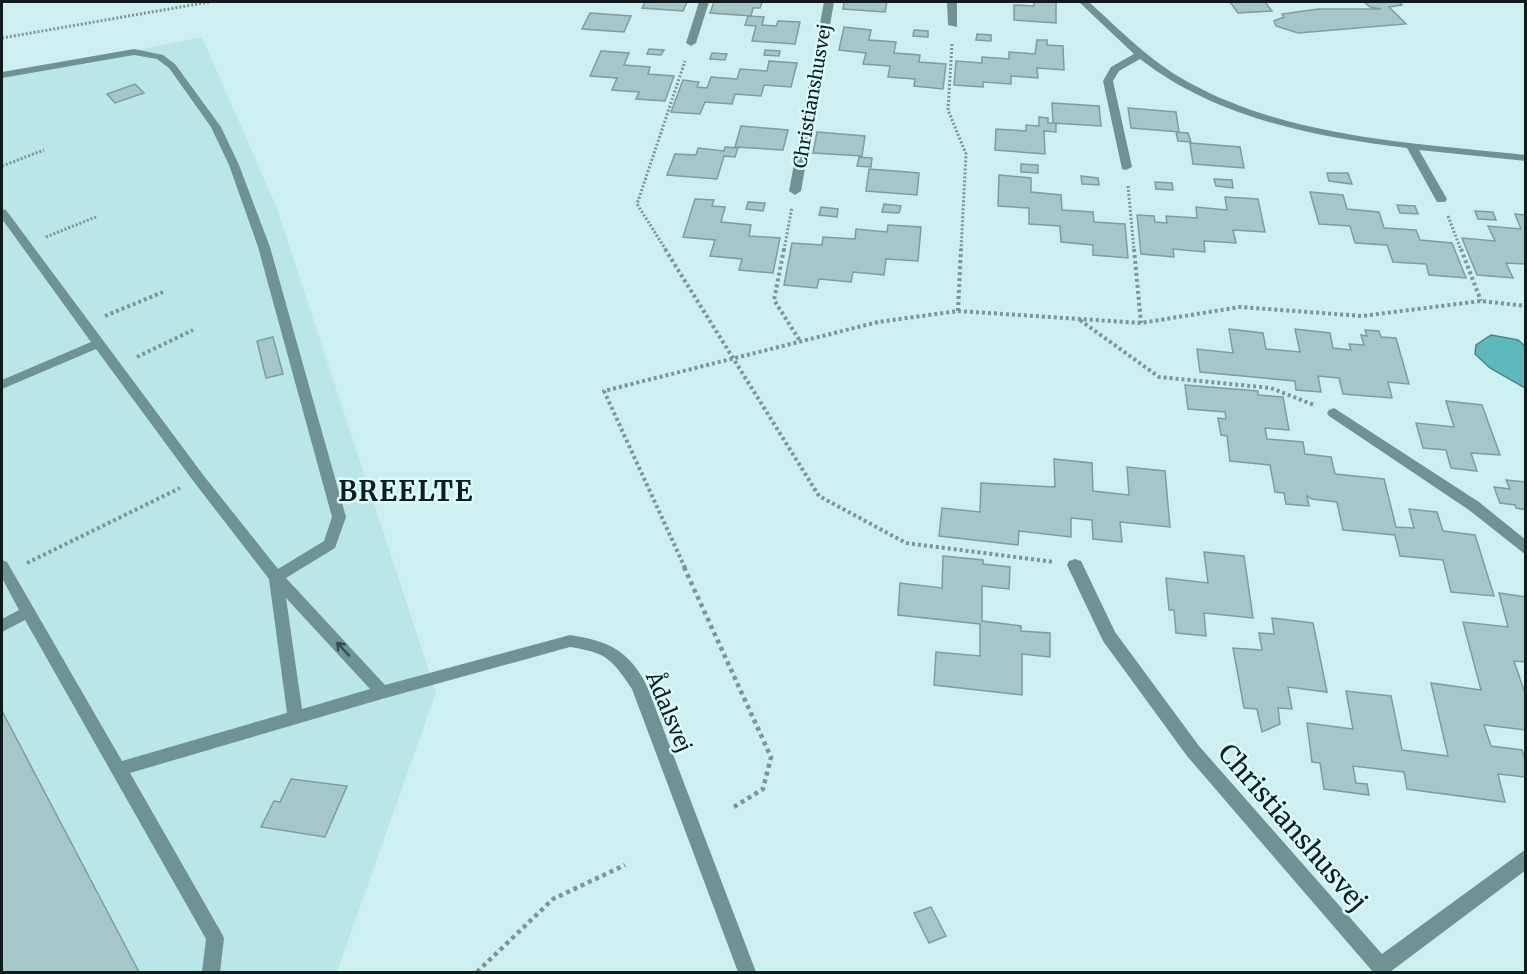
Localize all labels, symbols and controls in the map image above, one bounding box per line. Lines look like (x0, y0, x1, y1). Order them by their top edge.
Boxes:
street label: Christianshusvej (788, 22, 836, 170)
district label: BREELTE (338, 474, 474, 508)
one-way arrow (336, 642, 350, 657)
street label: Ådalsvej (640, 666, 699, 756)
street label: Christianshusvej (1211, 737, 1375, 917)

